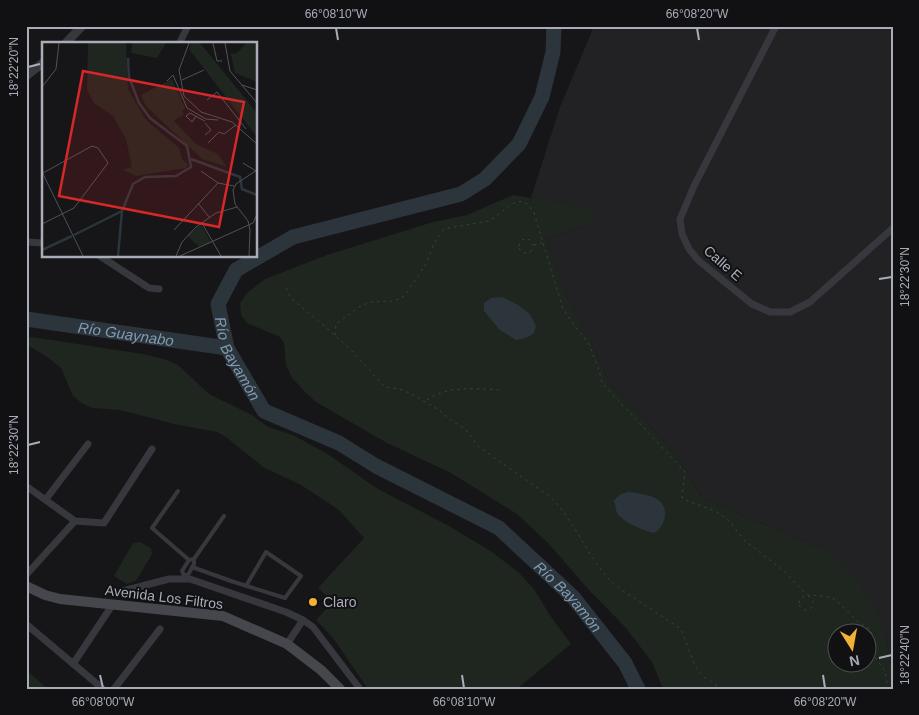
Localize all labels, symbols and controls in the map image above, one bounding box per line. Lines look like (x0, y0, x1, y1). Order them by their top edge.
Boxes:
text: 66°08'10"W (305, 7, 368, 21)
text: 66°08'20"W (666, 7, 729, 21)
text: 18°22'20"N (7, 37, 21, 97)
inset map (42, 42, 258, 258)
street label: Calle E (701, 242, 745, 284)
text: 18°22'30"N (898, 247, 912, 307)
water label: Río Bayamón (212, 315, 264, 403)
water label: Río Guaynabo (77, 318, 175, 349)
text: 18°22'30"N (7, 415, 21, 475)
water label: Río Bayamón (531, 557, 606, 635)
street label: Avenida Los Filtros (104, 582, 224, 612)
place label: Claro (323, 594, 357, 610)
marker: Claro (307, 596, 319, 608)
north arrow (826, 622, 876, 672)
text: 18°22'40"N (898, 625, 912, 685)
text: N (848, 652, 861, 670)
text: 66°08'00"W (72, 695, 135, 709)
text: 66°08'10"W (433, 695, 496, 709)
text: 66°08'20"W (794, 695, 857, 709)

